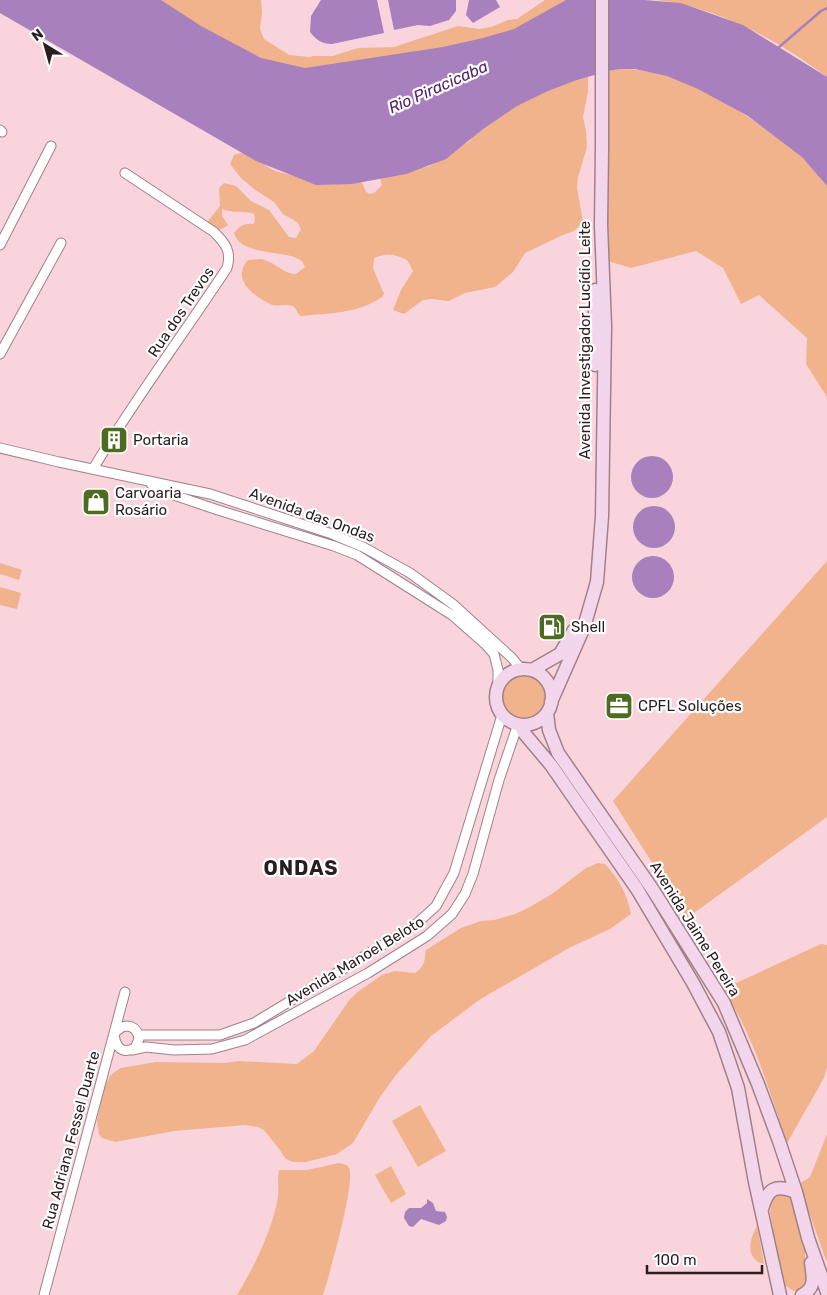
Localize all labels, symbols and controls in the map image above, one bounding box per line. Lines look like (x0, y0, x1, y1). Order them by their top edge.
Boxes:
north arrow (20, 20, 70, 70)
text: N (28, 25, 47, 45)
water label: Rio Piracicaba (385, 57, 491, 117)
street label: Avenida Investigador Lucídio Leite (576, 221, 594, 459)
street label: Rua dos Trevos (144, 263, 218, 360)
building icon: Portaria (99, 425, 129, 455)
place label: Portaria (133, 431, 189, 449)
place label: Carvoaria Rosário (115, 484, 182, 519)
street label: Avenida das Ondas (247, 484, 378, 546)
shop icon: Carvoaria Rosário (81, 487, 111, 517)
fuel station icon: Shell (537, 612, 567, 642)
place label: Shell (571, 618, 605, 636)
office icon: CPFL Soluções (604, 691, 634, 721)
place label: CPFL Soluções (638, 697, 742, 715)
district label: ONDAS (264, 856, 339, 880)
street label: Avenida Jaime Pereira (646, 858, 744, 1000)
street label: Avenida Manoel Beloto (283, 913, 427, 1009)
street label: Rua Adriana Fessel Duarte (39, 1049, 103, 1231)
scale bar (647, 1242, 762, 1274)
text: 100 m (654, 1251, 696, 1269)

